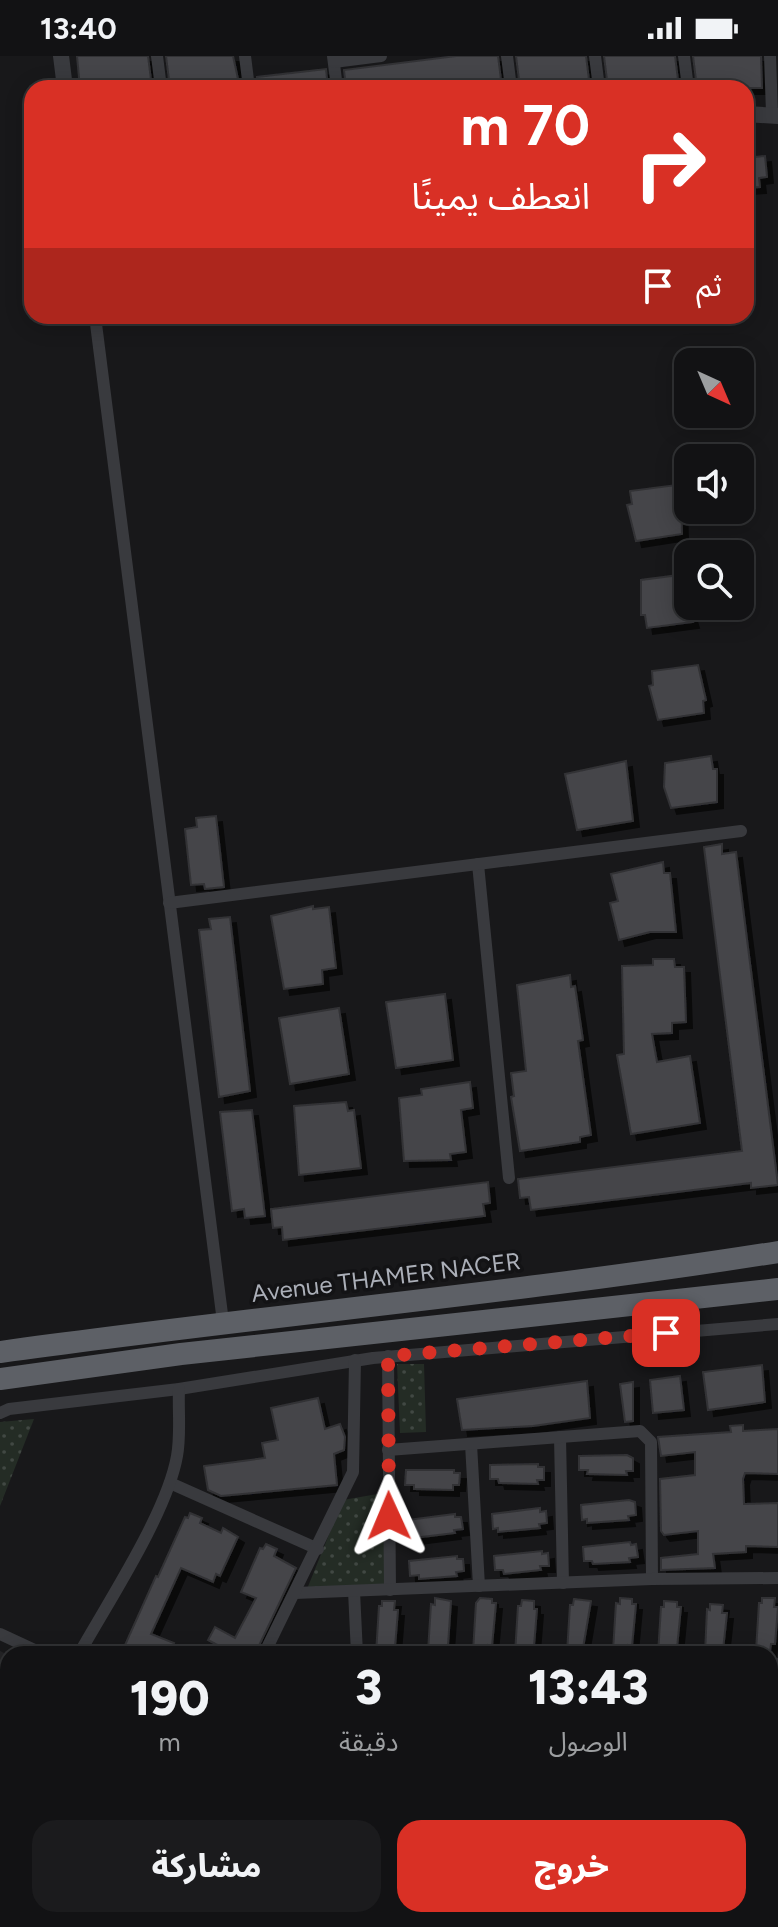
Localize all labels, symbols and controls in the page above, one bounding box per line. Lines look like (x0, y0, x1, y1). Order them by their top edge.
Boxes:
text: 13:40 (40, 10, 117, 47)
text: 70 m (460, 92, 590, 159)
icon: right (618, 112, 722, 216)
text: انعطف يمينًا (411, 175, 590, 218)
icon: arrive (636, 264, 680, 308)
text: ثم (696, 267, 722, 304)
north arrow (674, 348, 754, 428)
map controls (674, 348, 754, 620)
button: sound (674, 444, 754, 524)
button: search (674, 540, 754, 620)
street label: Avenue THAMER NACER (250, 1246, 522, 1308)
pin (632, 1299, 700, 1367)
icon: arrive (644, 1311, 688, 1355)
position arrow (347, 1474, 431, 1558)
text: 3 (355, 1658, 382, 1716)
text: 13:43 (528, 1658, 648, 1716)
text: 190 (130, 1669, 210, 1727)
text: m (158, 1726, 181, 1758)
text: دقيقة (339, 1726, 398, 1758)
text: الوصول (549, 1726, 628, 1758)
button: مشاركة (32, 1820, 381, 1912)
button: خروج (397, 1820, 746, 1912)

